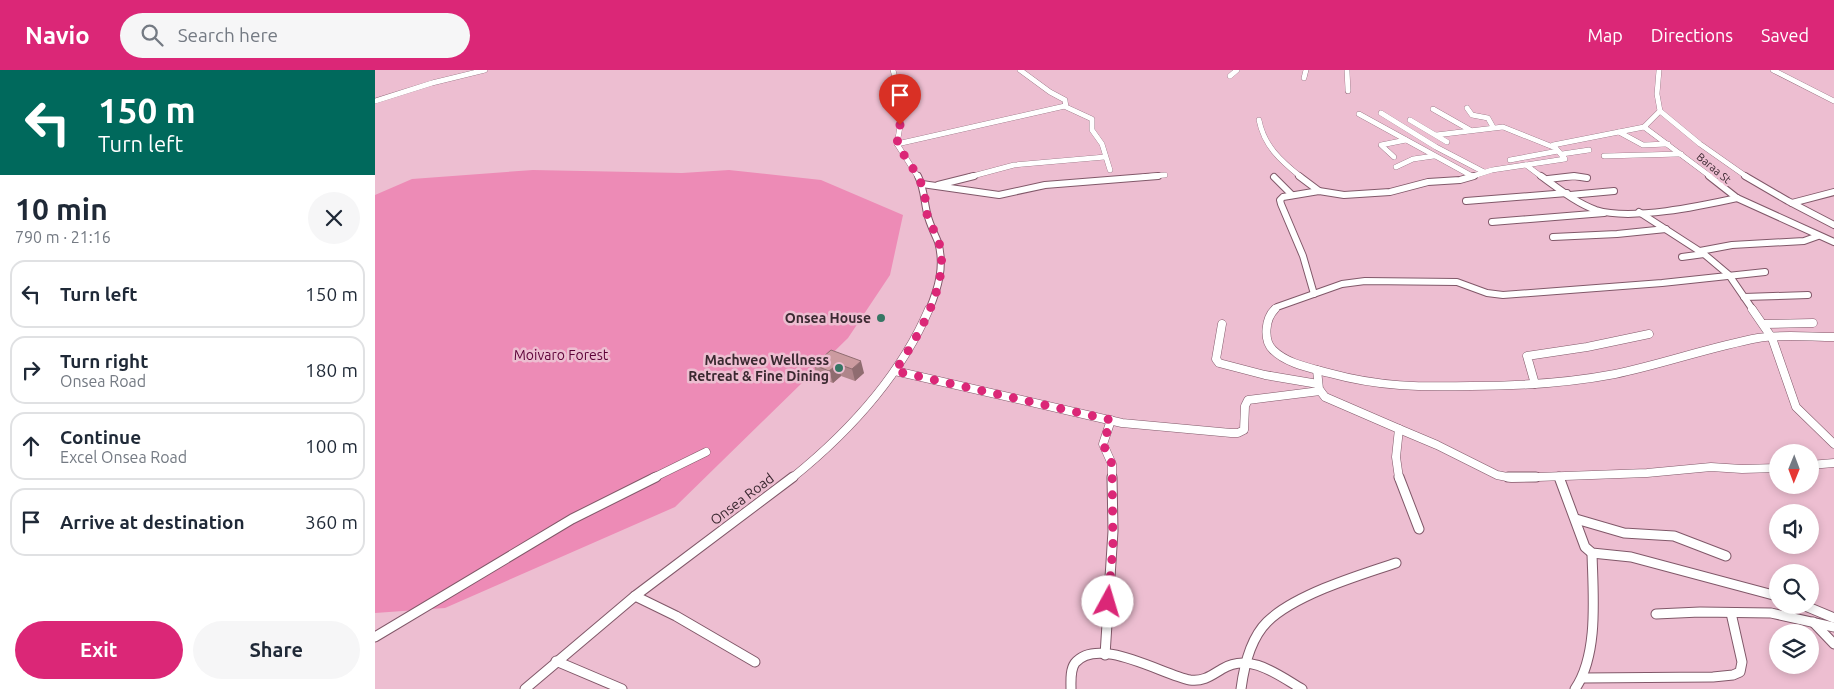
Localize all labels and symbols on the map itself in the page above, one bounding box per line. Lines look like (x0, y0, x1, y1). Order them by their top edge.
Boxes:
pin (879, 74, 921, 125)
street label: Baraa St (1695, 150, 1734, 186)
place label: Onsea House (785, 310, 871, 326)
marker: Onsea House (875, 312, 887, 324)
park label: Moivaro Forest (514, 347, 609, 363)
place label: Machweo Wellness Retreat & Fine Dining (688, 352, 829, 384)
marker: Machweo Wellness Retreat & Fine Dining (833, 362, 845, 374)
north arrow (1769, 444, 1819, 494)
street label: Onsea Road (707, 470, 777, 528)
position arrow (1081, 575, 1133, 627)

